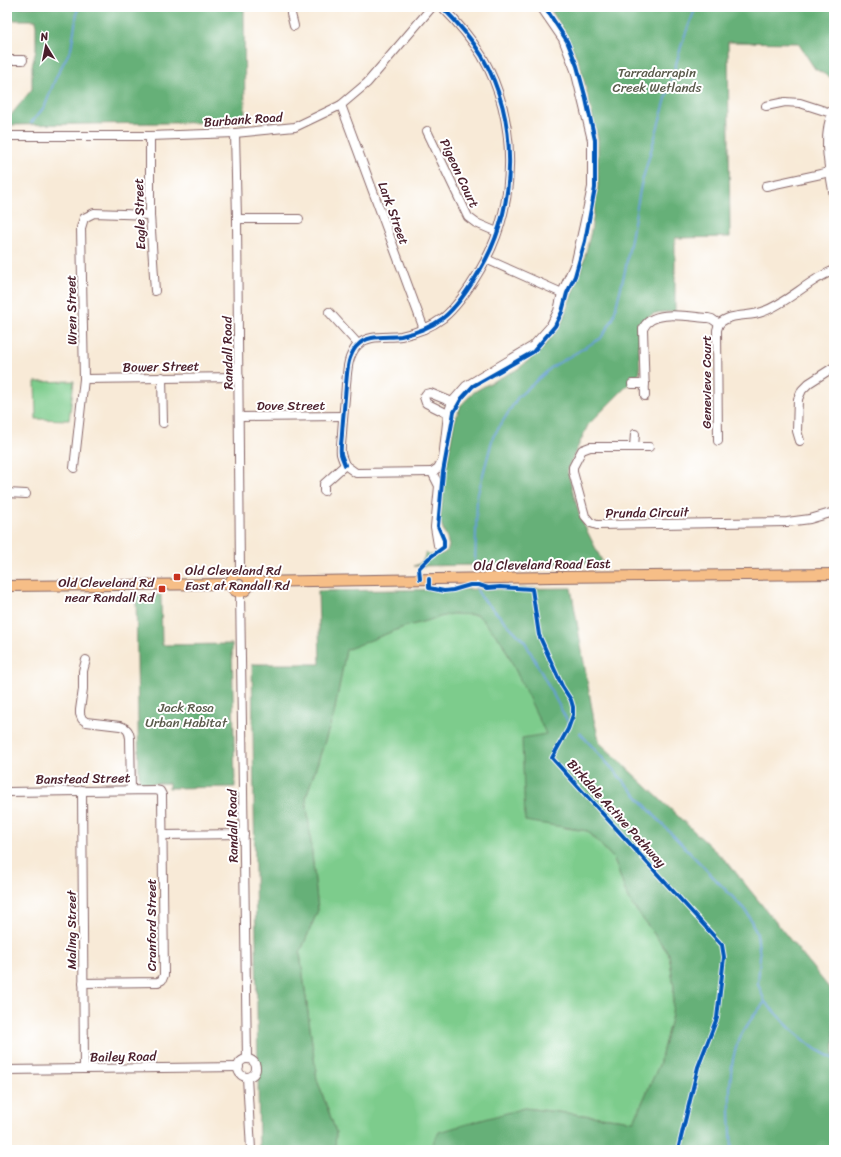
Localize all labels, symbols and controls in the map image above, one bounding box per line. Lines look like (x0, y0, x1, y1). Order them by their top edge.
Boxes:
north arrow (26, 26, 66, 66)
text: N (38, 27, 50, 47)
park label: Tarradarrapin Creek Wetlands (613, 61, 702, 99)
street label: Burbank Road (203, 105, 284, 134)
street label: Pigeon Court (433, 135, 486, 212)
street label: Eagle Street (127, 178, 152, 250)
street label: Lark Street (371, 178, 416, 248)
street label: Wren Street (59, 275, 84, 345)
street label: Randall Road (215, 315, 240, 390)
street label: Genevieve Court (695, 335, 718, 429)
street label: Bower Street (123, 354, 200, 379)
street label: Dove Street (257, 394, 325, 417)
street label: Prunda Circuit (605, 500, 690, 525)
street label: Old Cleveland Road East (473, 552, 611, 577)
place label: Old Cleveland Rd East at Randall Rd (185, 559, 290, 597)
place label: Old Cleveland Rd near Randall Rd (58, 571, 155, 609)
marker: Old Cleveland Rd East at Randall Rd (172, 572, 182, 582)
marker: Old Cleveland Rd near Randall Rd (157, 584, 167, 594)
park label: Jack Rosa Urban Habitat (145, 696, 228, 734)
street label: Birkdale Active Pathway (561, 754, 672, 873)
street label: Banstead Street (36, 766, 131, 791)
street label: Randall Road (220, 788, 245, 863)
street label: Cranford Street (140, 878, 163, 971)
street label: Maling Street (60, 890, 83, 970)
street label: Bailey Road (90, 1044, 157, 1069)

